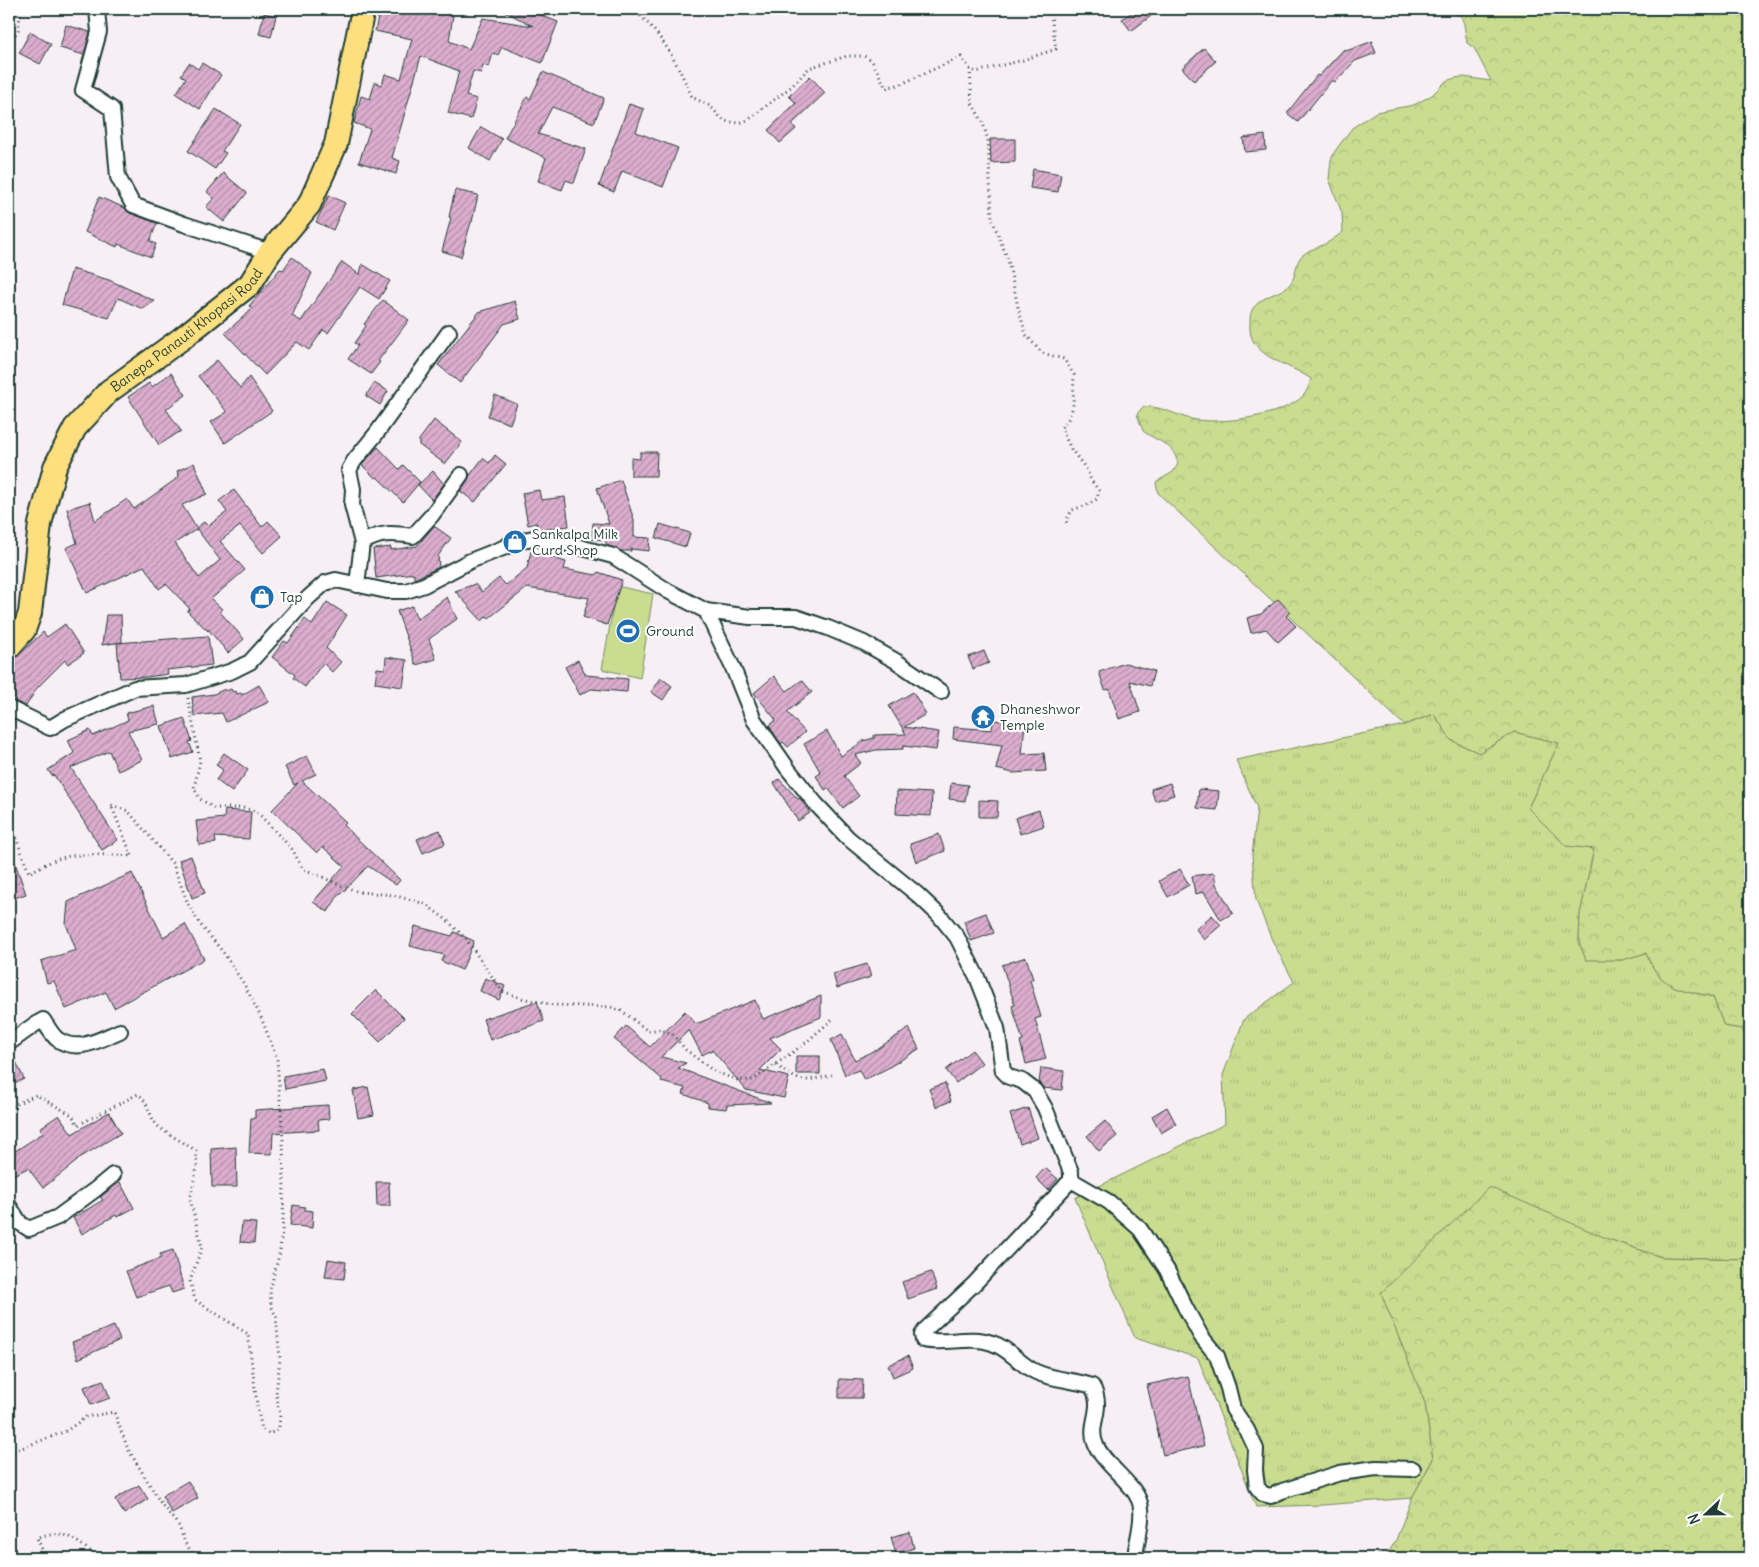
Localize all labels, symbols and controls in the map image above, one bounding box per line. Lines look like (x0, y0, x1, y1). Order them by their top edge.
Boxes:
street label: Banepa Panauti Khopasi Road (107, 265, 266, 396)
place label: Sankalpa Milk Curd Shop (532, 525, 618, 559)
shop icon: Sankalpa Milk Curd Shop (502, 529, 528, 555)
shop icon: Tap (249, 584, 275, 610)
place label: Tap (280, 588, 302, 606)
sports icon: Ground (615, 618, 641, 644)
place label: Ground (646, 622, 694, 640)
place label: Dhaneshwor Temple (1000, 700, 1081, 734)
temple icon: Dhaneshwor Temple (970, 704, 996, 730)
north arrow (1682, 1490, 1732, 1540)
text: N (1684, 1511, 1704, 1527)

